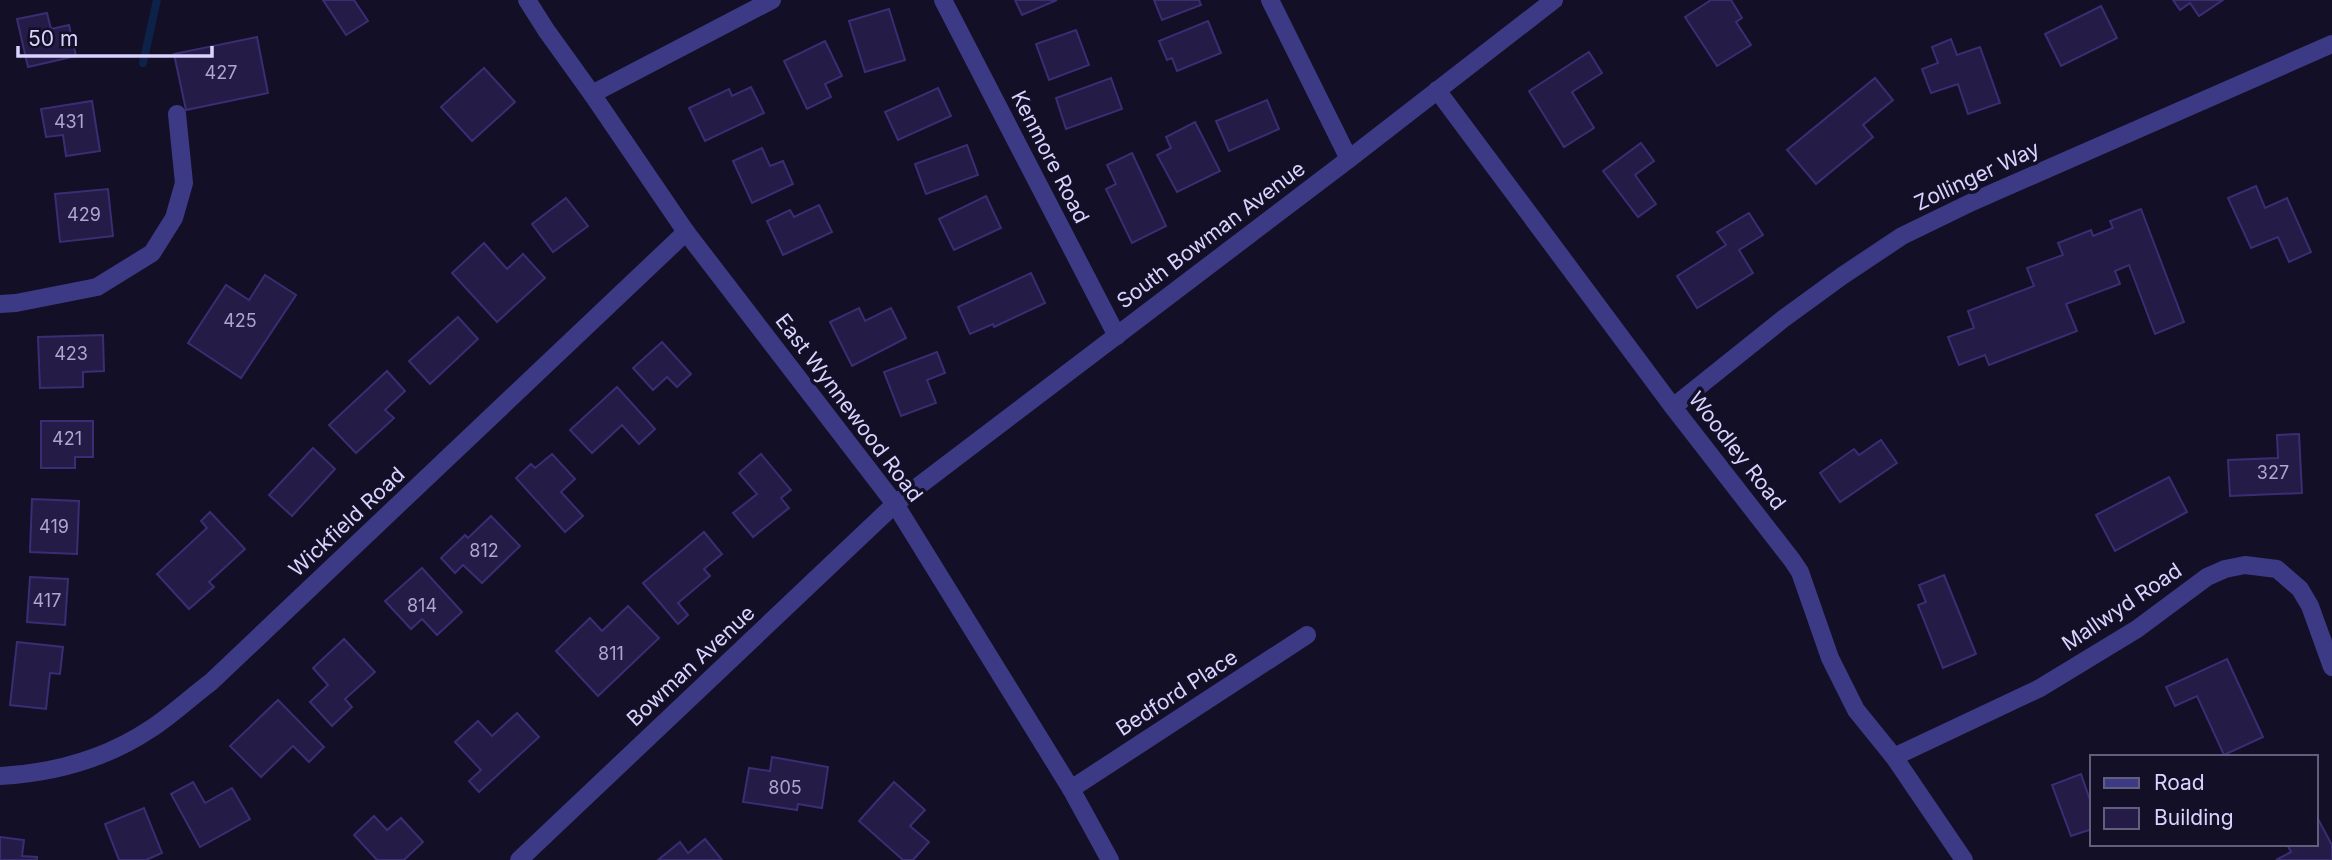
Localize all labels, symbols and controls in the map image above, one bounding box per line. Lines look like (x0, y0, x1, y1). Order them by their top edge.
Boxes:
scale bar (18, 14, 212, 58)
text: 50 m (28, 26, 78, 51)
house number: 427 (205, 62, 237, 83)
street label: Kenmore Road (1006, 86, 1095, 227)
house number: 431 (54, 111, 84, 132)
street label: Zollinger Way (1910, 136, 2044, 215)
street label: South Bowman Avenue (1112, 156, 1310, 314)
house number: 429 (67, 204, 101, 225)
street label: East Wynnewood Road (771, 309, 928, 507)
house number: 425 (223, 310, 257, 331)
house number: 423 (54, 343, 88, 364)
street label: Woodley Road (1684, 387, 1791, 515)
house number: 421 (52, 428, 82, 449)
street label: Wickfield Road (284, 462, 410, 582)
house number: 327 (2257, 462, 2289, 483)
house number: 419 (39, 516, 69, 537)
house number: 812 (469, 540, 499, 561)
street label: Mallwyd Road (2057, 557, 2186, 656)
house number: 417 (33, 590, 61, 611)
house number: 814 (407, 595, 437, 616)
street label: Bowman Avenue (622, 600, 760, 731)
house number: 811 (598, 643, 624, 664)
street label: Bedford Place (1111, 644, 1242, 741)
legend (2090, 755, 2318, 846)
text: Road (2154, 770, 2205, 795)
house number: 805 (768, 777, 802, 798)
text: Building (2154, 805, 2234, 830)

